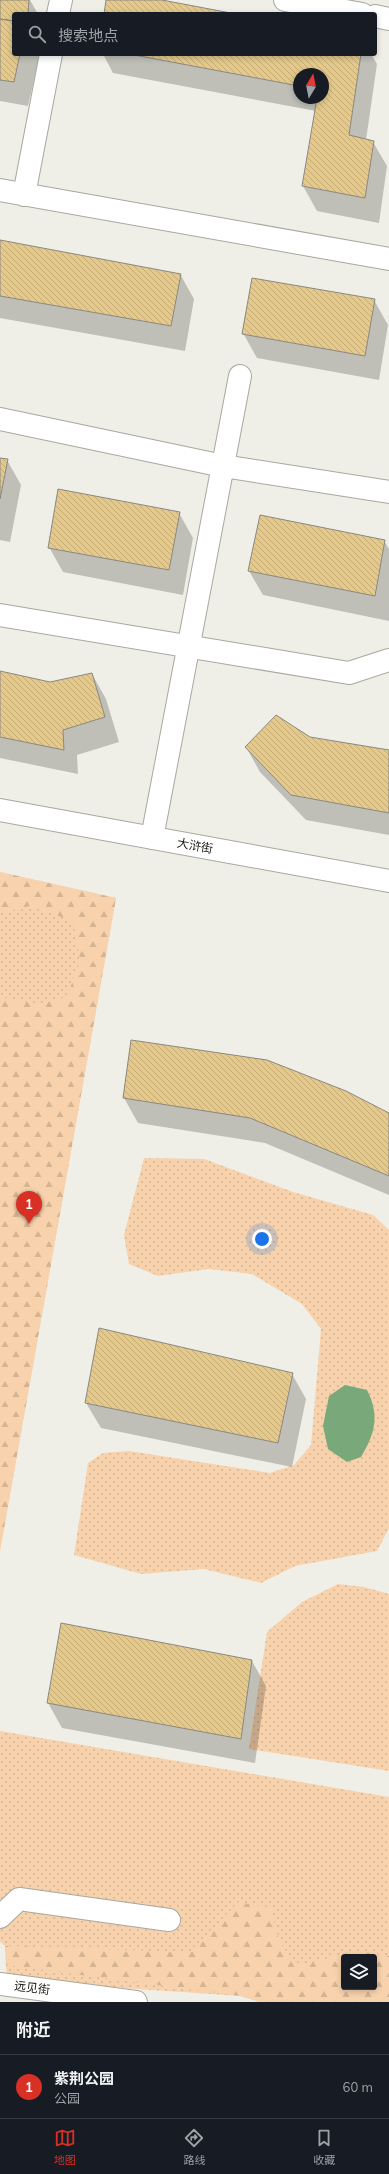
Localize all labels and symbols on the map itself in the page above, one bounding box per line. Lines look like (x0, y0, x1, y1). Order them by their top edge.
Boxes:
north arrow (293, 68, 329, 104)
street label: 大浒街 (176, 835, 214, 856)
pin: 1 (16, 1191, 42, 1224)
your location (252, 1229, 272, 1249)
street label: 远见街 (13, 1978, 51, 1997)

